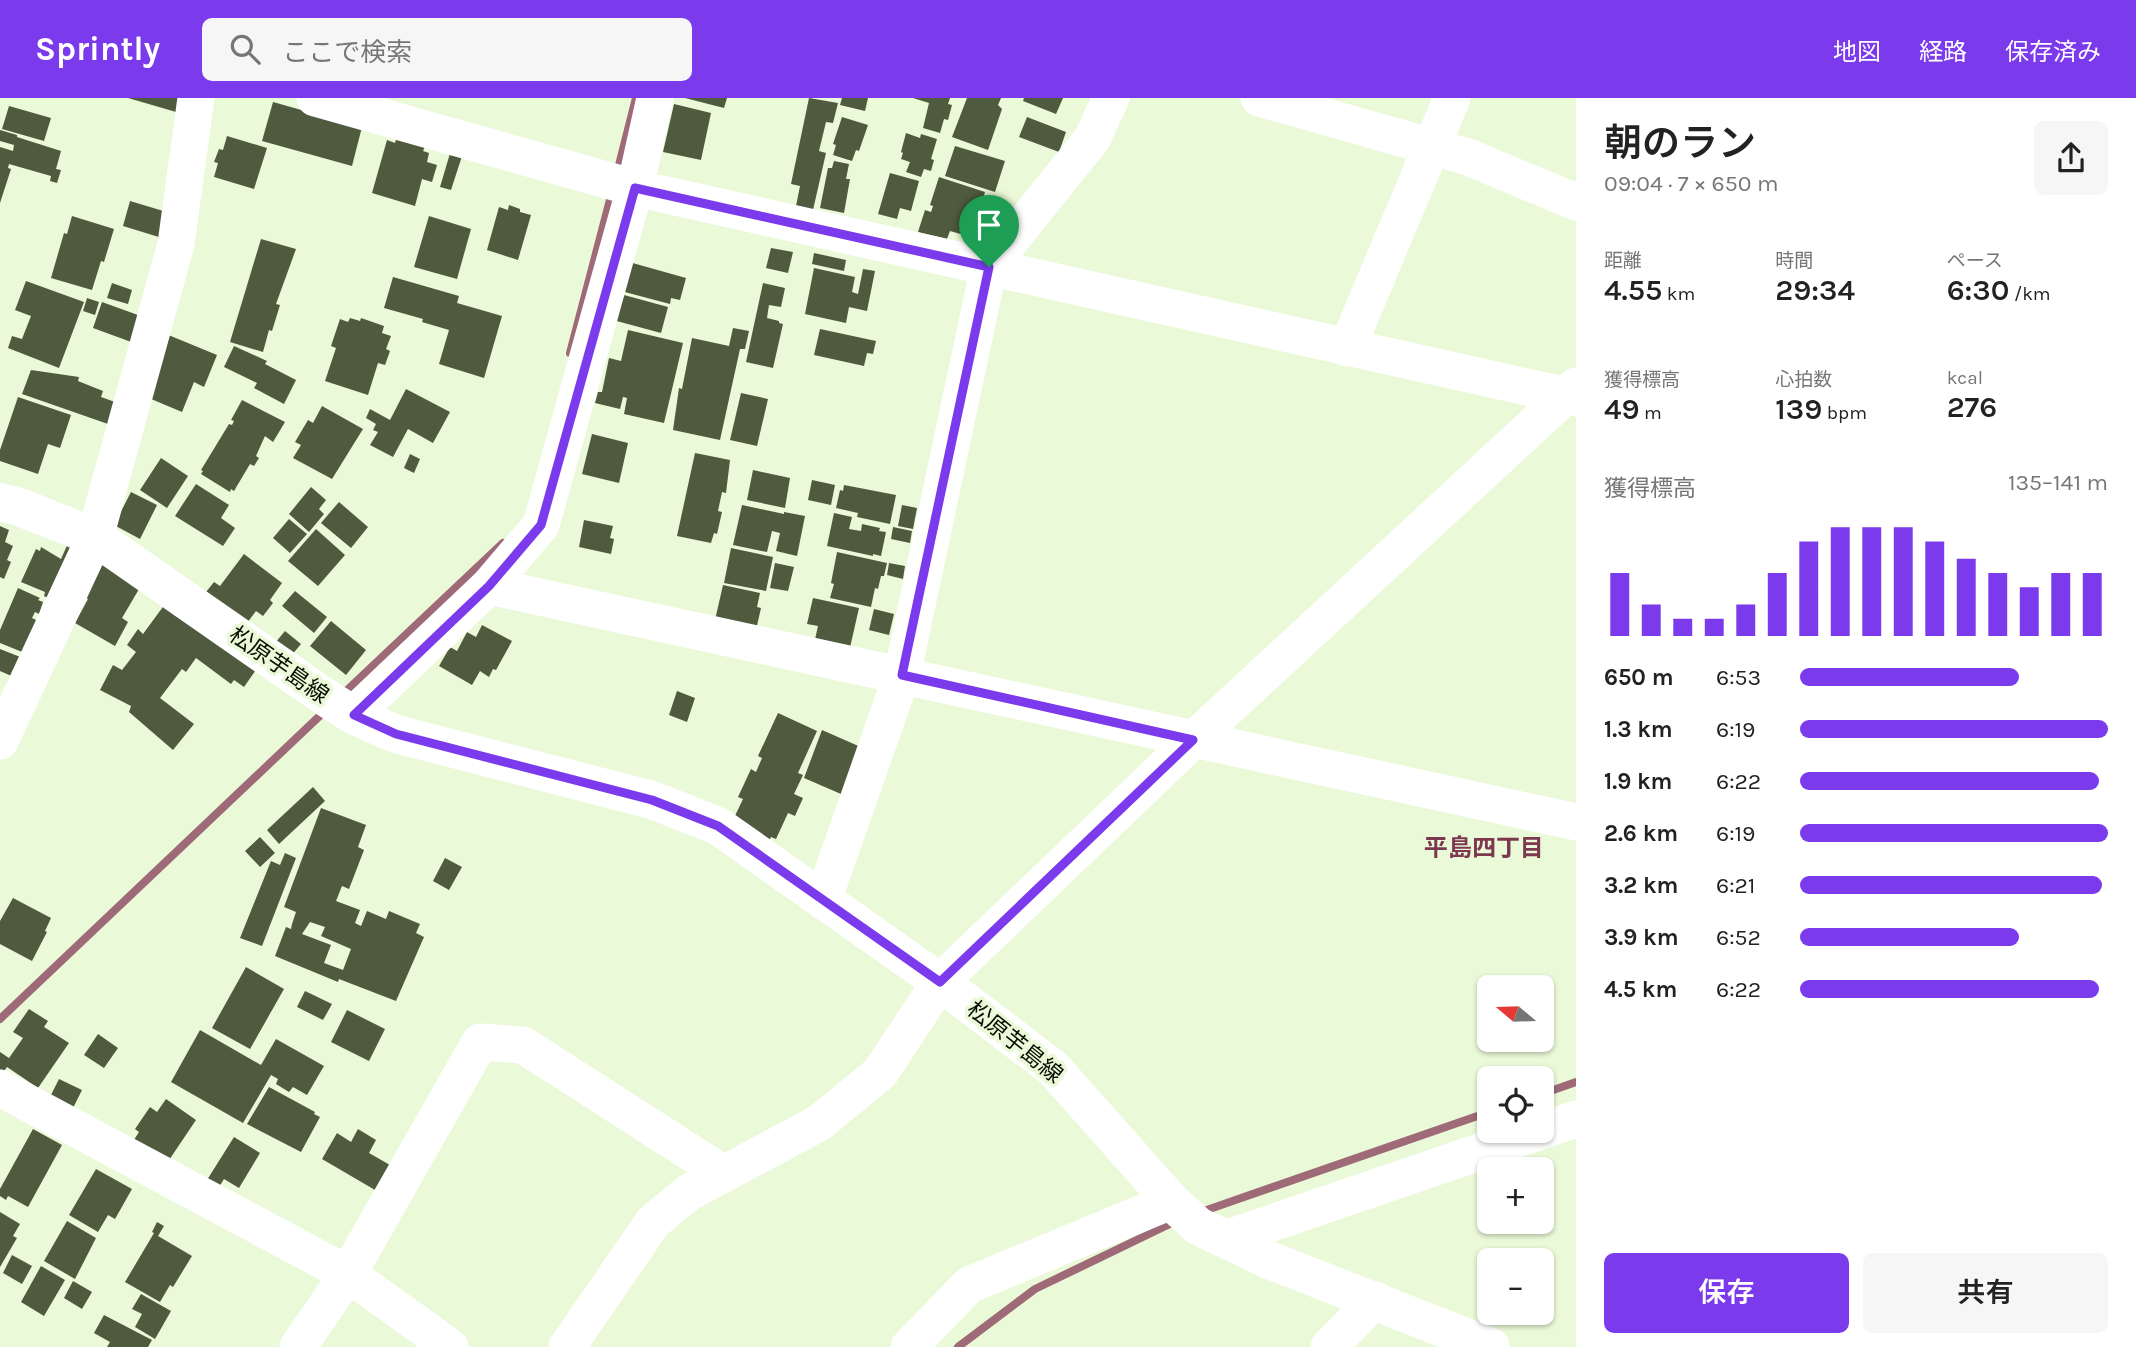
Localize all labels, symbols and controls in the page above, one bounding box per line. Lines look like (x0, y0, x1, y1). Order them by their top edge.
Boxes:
search box (202, 18, 692, 81)
text: Sprintly (35, 30, 160, 68)
icon: search (226, 30, 264, 68)
text: ここで検索 (282, 37, 412, 68)
text: 地図 (1833, 38, 1881, 66)
text: 経路 (1919, 38, 1967, 66)
text: 保存済み (2005, 38, 2101, 66)
text: 朝のラン (1604, 121, 1756, 166)
button: share (2034, 121, 2108, 195)
text: 09:04 · 7 × 650 m (1604, 170, 1778, 197)
pin (959, 195, 1019, 267)
icon: arrive (970, 206, 1008, 244)
text: 距離 (1604, 250, 1642, 272)
text: 時間 (1775, 250, 1813, 272)
text: ペース (1947, 250, 2003, 272)
text: 4.55 (1604, 272, 1662, 308)
text: 29:34 (1775, 272, 1855, 308)
text: 6:30 (1947, 272, 2009, 308)
text: km (1662, 283, 1695, 305)
text: /km (2009, 283, 2051, 305)
text: kcal (1947, 367, 1983, 389)
text: 獲得標高 (1604, 369, 1680, 391)
text: 心拍数 (1775, 369, 1832, 391)
text: 276 (1947, 389, 1997, 425)
text: 49 (1604, 391, 1640, 427)
text: 139 (1775, 391, 1822, 427)
text: m (1640, 402, 1662, 424)
text: bpm (1822, 402, 1867, 424)
text: 135–141 m (2008, 469, 2108, 496)
text: 獲得標高 (1604, 475, 1696, 502)
street label: 松原芋島線 (224, 621, 334, 709)
text: 650 m (1604, 664, 1674, 691)
text: 6:53 (1716, 664, 1761, 691)
text: 1.3 km (1604, 716, 1673, 743)
text: 6:19 (1716, 716, 1755, 743)
text: 1.9 km (1604, 768, 1672, 795)
text: 6:22 (1716, 768, 1761, 795)
text: 2.6 km (1604, 820, 1678, 847)
text: 6:19 (1716, 820, 1755, 847)
district label: 平島四丁目 (1424, 834, 1544, 862)
text: 3.2 km (1604, 872, 1678, 899)
text: 6:21 (1716, 872, 1755, 899)
text: 3.9 km (1604, 924, 1679, 951)
text: 6:52 (1716, 924, 1761, 951)
north arrow (1477, 975, 1554, 1052)
map controls (1477, 975, 1554, 1325)
text: 4.5 km (1604, 976, 1677, 1003)
text: 6:22 (1716, 976, 1761, 1003)
street label: 松原芋島線 (962, 995, 1068, 1089)
button: locate (1477, 1066, 1554, 1143)
button: + (1477, 1157, 1554, 1234)
button: − (1477, 1248, 1554, 1325)
button: 保存 (1604, 1253, 1849, 1333)
button: 共有 (1863, 1253, 2108, 1333)

